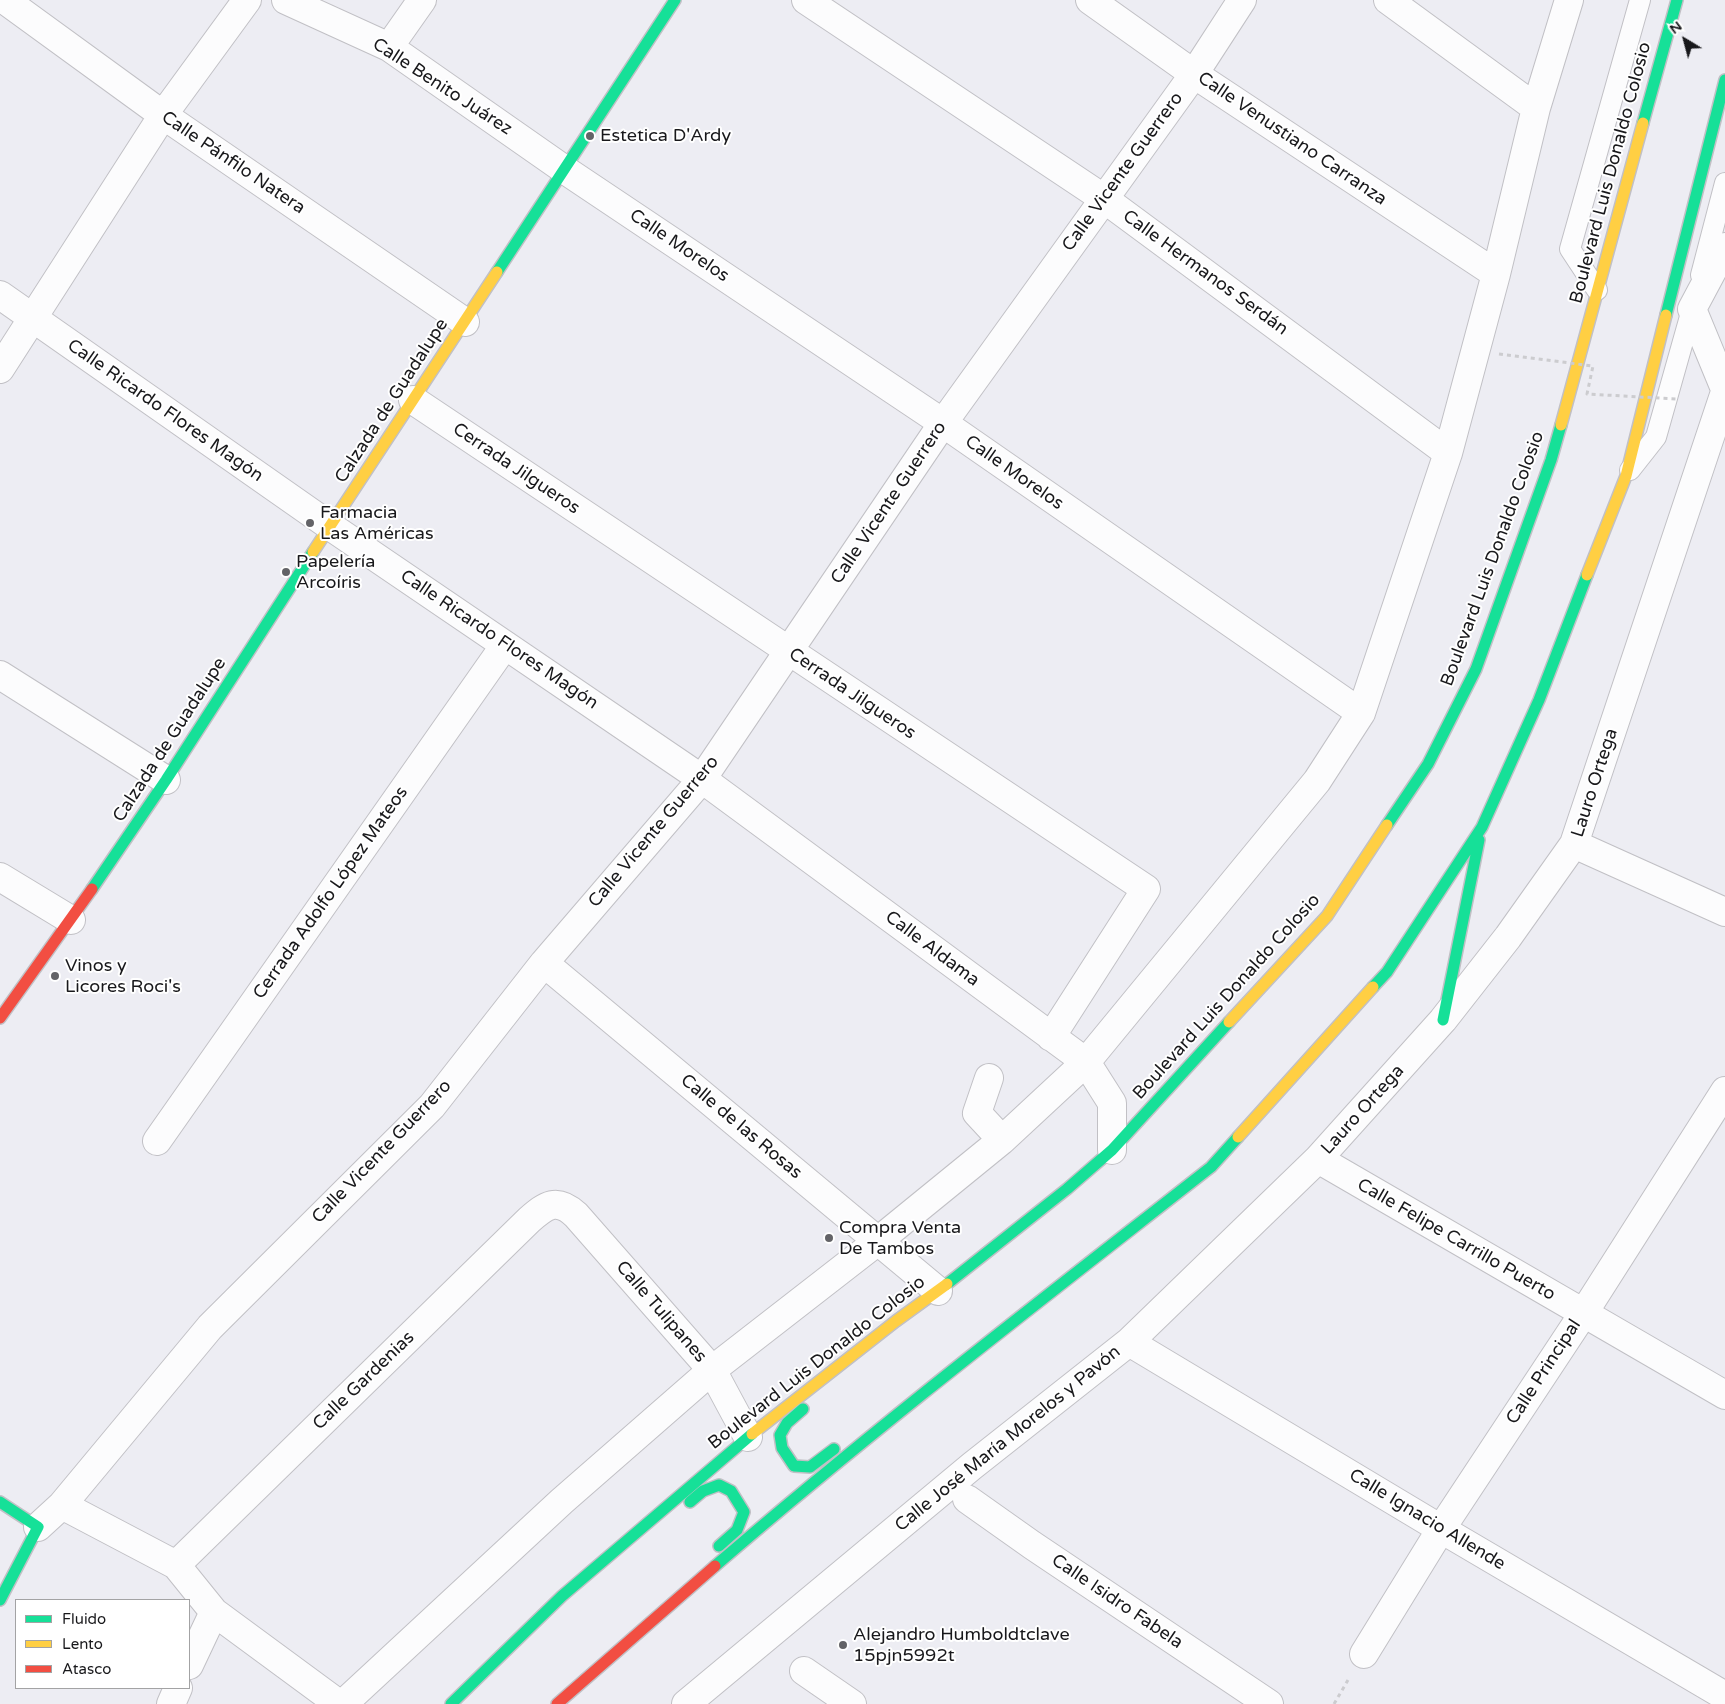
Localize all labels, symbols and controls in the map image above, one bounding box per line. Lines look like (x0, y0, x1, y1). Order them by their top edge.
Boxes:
north arrow (1660, 15, 1710, 65)
text: N (1666, 17, 1685, 38)
street label: Calle Benito Juárez (368, 34, 516, 140)
street label: Boulevard Luis Donaldo Colosio (1566, 40, 1656, 306)
street label: Calle Venustiano Carranza (1193, 68, 1391, 210)
street label: Calle Vicente Guerrero (1058, 88, 1188, 256)
street label: Calle Pánfilo Natera (157, 107, 309, 219)
place label: Estetica D'Ardy (600, 125, 731, 147)
marker: Estetica D'Ardy (584, 130, 596, 142)
street label: Calle Morelos (625, 205, 733, 287)
street label: Calle Hermanos Serdán (1118, 206, 1292, 340)
street label: Calzada de Guadalupe (331, 315, 453, 487)
street label: Calle Ricardo Flores Magón (63, 335, 267, 487)
street label: Calle Vicente Guerrero (827, 418, 951, 588)
street label: Cerrada Jilgueros (448, 419, 584, 519)
street label: Boulevard Luis Donaldo Colosio (1437, 429, 1549, 689)
street label: Calle Morelos (961, 431, 1067, 515)
place label: Farmacia Las Américas (320, 502, 434, 544)
marker: Farmacia Las Américas (304, 517, 316, 529)
place label: Papelería Arcoíris (296, 551, 375, 594)
marker: Papelería Arcoíris (280, 566, 292, 578)
street label: Calle Ricardo Flores Magón (396, 566, 602, 714)
street label: Cerrada Jilgueros (784, 644, 920, 744)
street label: Calzada de Guadalupe (109, 654, 231, 826)
street label: Lauro Ortega (1567, 726, 1623, 840)
street label: Calle Vicente Guerrero (584, 752, 724, 912)
street label: Cerrada Adolfo López Mateos (249, 782, 413, 1004)
street label: Boulevard Luis Donaldo Colosio (1129, 890, 1325, 1104)
street label: Calle Aldama (881, 907, 983, 991)
place label: Vinos y Licores Roci's (65, 955, 181, 998)
marker: Vinos y Licores Roci's (49, 970, 61, 982)
street label: Lauro Ortega (1317, 1061, 1409, 1159)
street label: Calle de las Rosas (676, 1070, 806, 1184)
street label: Calle Vicente Guerrero (308, 1076, 456, 1228)
street label: Calle Felipe Carrillo Puerto (1353, 1174, 1559, 1306)
place label: Compra Venta De Tambos (839, 1217, 961, 1260)
marker: Compra Venta De Tambos (823, 1232, 835, 1244)
street label: Calle Tulipanes (611, 1257, 711, 1367)
street label: Boulevard Luis Donaldo Colosio (704, 1272, 930, 1454)
street label: Calle Principal (1502, 1315, 1586, 1429)
street label: Calle Gardenias (309, 1327, 419, 1435)
street label: Calle José María Morelos y Pavón (891, 1341, 1125, 1537)
street label: Calle Ignacio Allende (1345, 1465, 1509, 1575)
street label: Calle Isidro Fabela (1047, 1550, 1187, 1654)
legend (15, 1599, 190, 1689)
text: Fluido (62, 1610, 106, 1628)
place label: Alejandro Humboldtclave 15pjn5992t (853, 1624, 1070, 1666)
text: Lento (62, 1635, 103, 1653)
marker: Alejandro Humboldtclave 15pjn5992t (837, 1639, 849, 1651)
text: Atasco (62, 1660, 111, 1678)

